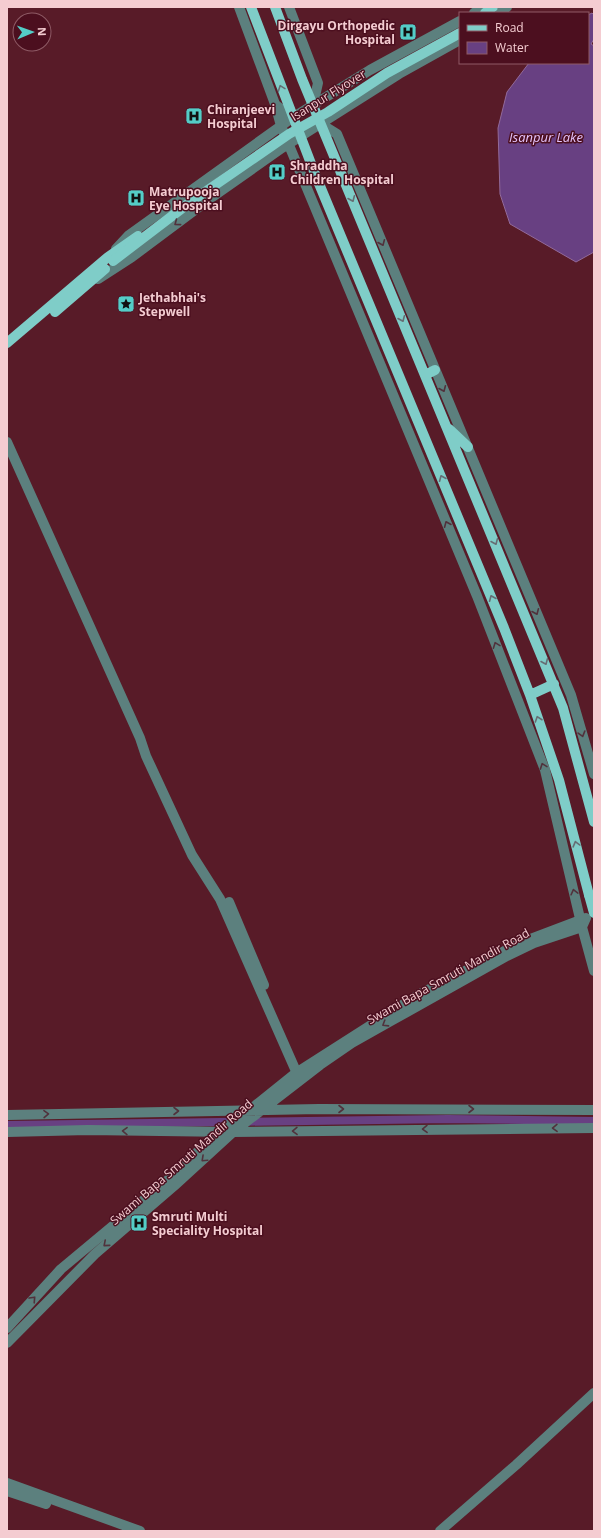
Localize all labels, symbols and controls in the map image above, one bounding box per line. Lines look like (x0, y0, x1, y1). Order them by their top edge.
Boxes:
north arrow (12, 12, 52, 52)
legend (459, 12, 589, 64)
place label: Dirgayu Orthopedic Hospital (278, 17, 395, 48)
text: Road (495, 19, 524, 36)
hospital icon: Dirgayu Orthopedic Hospital (398, 22, 418, 42)
text: N (35, 27, 50, 36)
text: Water (495, 39, 529, 56)
street label: Isanpur Flyover (287, 65, 369, 125)
one-way arrow (277, 84, 285, 91)
place label: Chiranjeevi Hospital (207, 101, 275, 132)
hospital icon: Chiranjeevi Hospital (184, 106, 204, 126)
water label: Isanpur Lake (509, 128, 583, 146)
place label: Shraddha Children Hospital (290, 157, 394, 188)
hospital icon: Shraddha Children Hospital (267, 162, 287, 182)
place label: Matrupooja Eye Hospital (149, 183, 223, 214)
hospital icon: Matrupooja Eye Hospital (126, 188, 146, 208)
one-way arrow (347, 194, 355, 202)
one-way arrow (174, 218, 181, 225)
one-way arrow (378, 239, 386, 246)
place label: Jethabhai's Stepwell (138, 289, 206, 320)
place icon: Jethabhai's Stepwell (116, 294, 136, 314)
one-way arrow (397, 314, 405, 322)
one-way arrow (439, 385, 447, 392)
one-way arrow (439, 475, 447, 483)
one-way arrow (444, 521, 452, 529)
one-way arrow (490, 538, 498, 546)
one-way arrow (489, 595, 497, 603)
one-way arrow (532, 609, 540, 616)
one-way arrow (492, 641, 500, 648)
one-way arrow (540, 659, 548, 666)
one-way arrow (535, 716, 543, 723)
one-way arrow (577, 730, 586, 737)
one-way arrow (539, 762, 548, 769)
one-way arrow (572, 841, 581, 848)
one-way arrow (570, 889, 578, 895)
street label: Swami Bapa Smruti Mandir Road (364, 924, 532, 1028)
one-way arrow (382, 1020, 389, 1027)
street label: Swami Bapa Smruti Mandir Road (106, 1095, 256, 1229)
one-way arrow (338, 1105, 344, 1113)
one-way arrow (468, 1105, 474, 1113)
one-way arrow (173, 1107, 179, 1115)
one-way arrow (43, 1110, 49, 1118)
one-way arrow (552, 1124, 558, 1132)
one-way arrow (422, 1125, 428, 1133)
one-way arrow (122, 1126, 128, 1135)
one-way arrow (292, 1127, 298, 1135)
one-way arrow (201, 1154, 209, 1161)
place label: Smruti Multi Speciality Hospital (152, 1208, 263, 1239)
hospital icon: Smruti Multi Speciality Hospital (129, 1213, 149, 1233)
one-way arrow (103, 1239, 111, 1246)
one-way arrow (28, 1296, 36, 1304)

